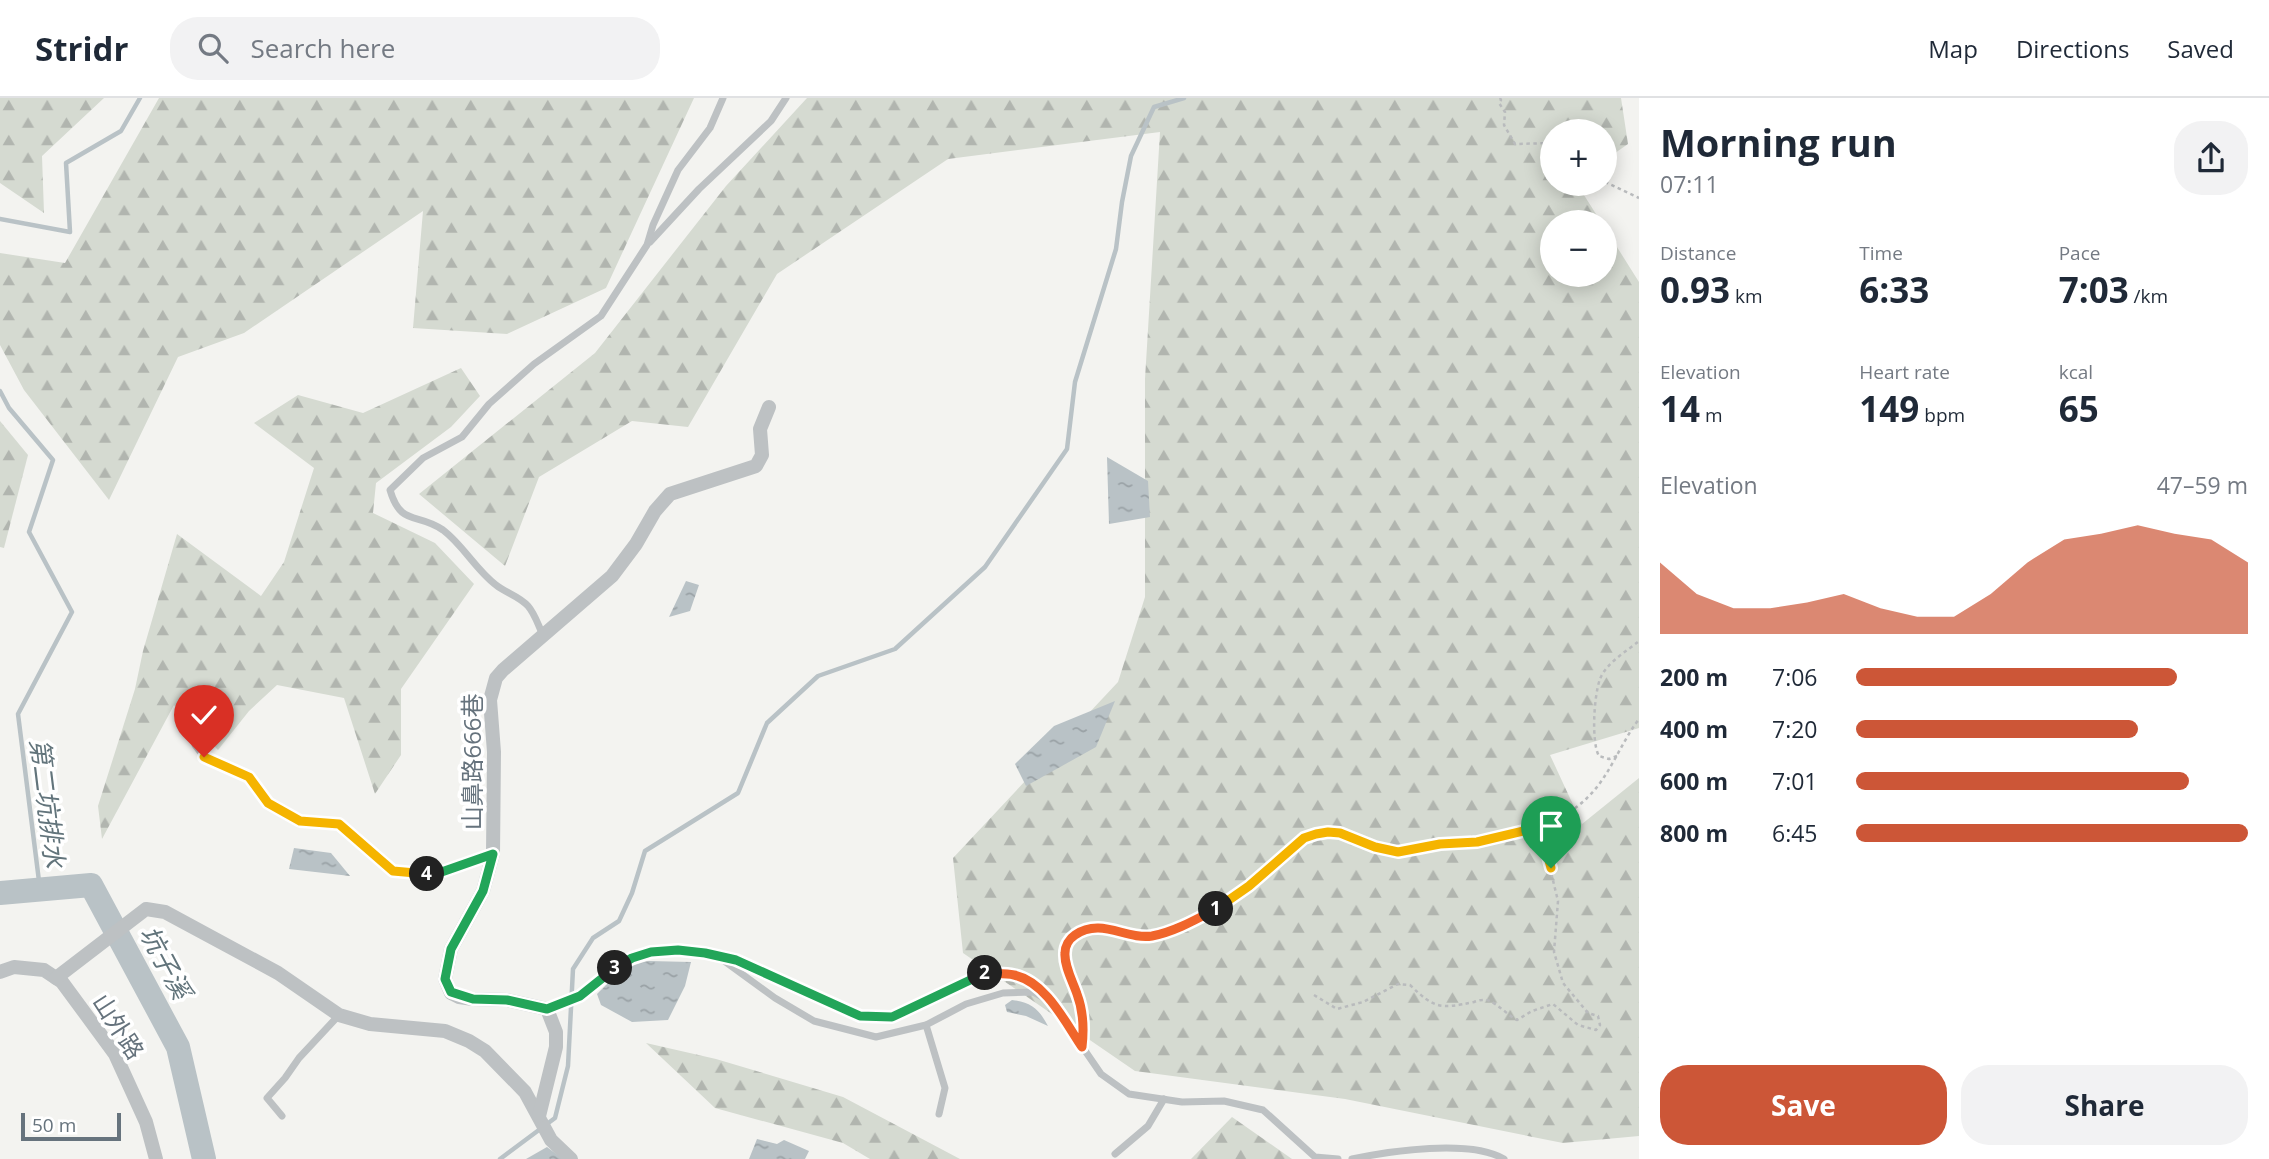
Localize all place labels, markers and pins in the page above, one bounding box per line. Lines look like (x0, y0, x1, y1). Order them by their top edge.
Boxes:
pin (174, 685, 234, 757)
pin (1521, 796, 1581, 868)
pin: 4 (410, 856, 444, 892)
pin: 1 (1198, 892, 1234, 926)
pin: 3 (598, 950, 632, 986)
pin: 2 (968, 956, 1002, 990)

